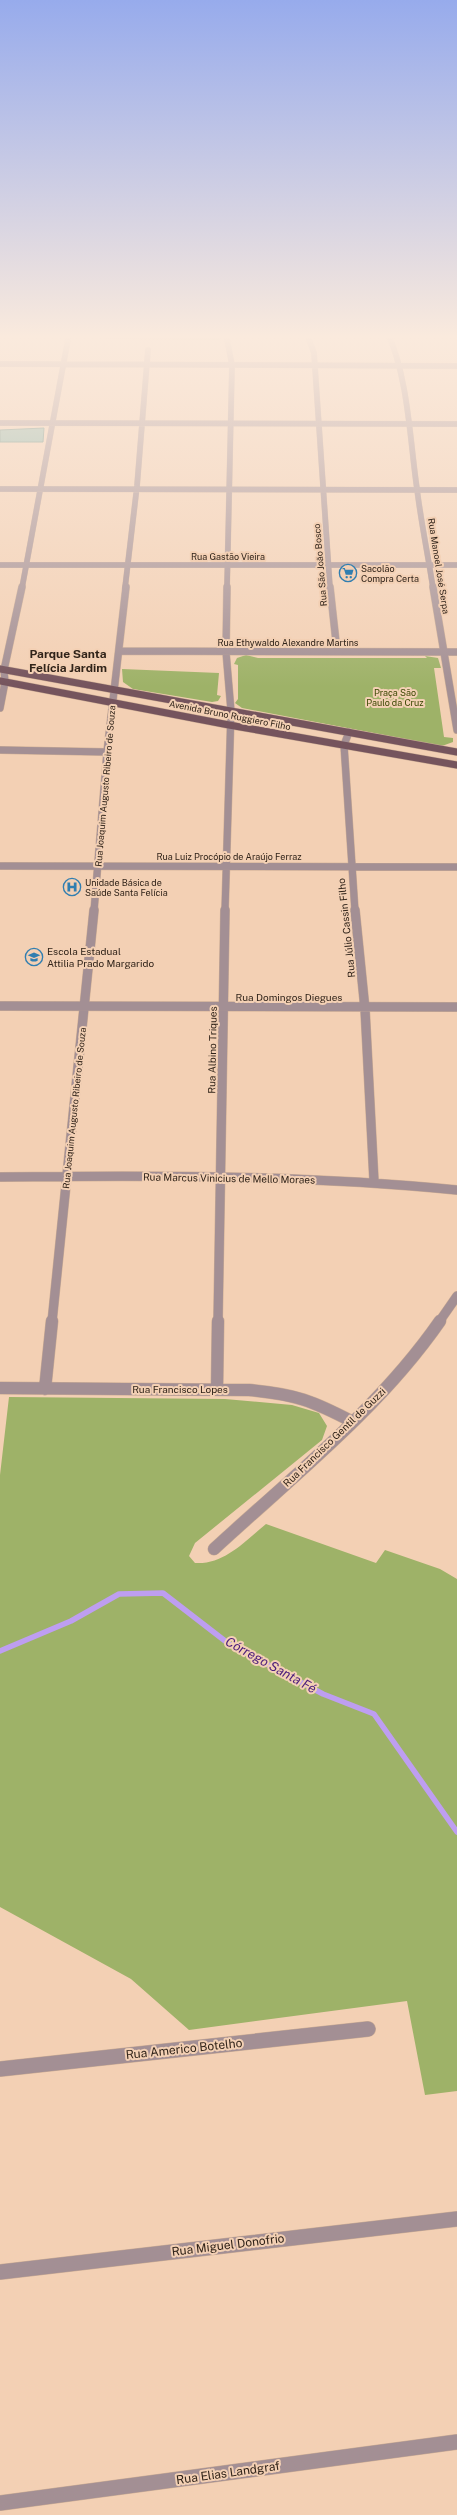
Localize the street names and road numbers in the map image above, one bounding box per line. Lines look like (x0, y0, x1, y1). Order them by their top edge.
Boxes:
street label: Rua Manoel José Serpa (426, 517, 452, 615)
street label: Rua São João Bosco (311, 523, 329, 607)
street label: Rua Gastão Vieira (191, 551, 265, 562)
street label: Rua Ethywaldo Alexandre Martins (218, 637, 359, 648)
street label: Avenida Bruno Ruggiero Filho (168, 698, 292, 732)
street label: Rua Joaquim Augusto Ribeiro de Souza (92, 705, 118, 867)
street label: Rua Luiz Procópio de Araújo Ferraz (156, 851, 302, 862)
street label: Rua Júlio Cassin Filho (335, 877, 357, 978)
street label: Rua Domingos Diegues (236, 991, 342, 1003)
street label: Rua Albino Triques (205, 1006, 219, 1094)
street label: Rua Joaquim Augusto Ribeiro de Souza (60, 1027, 88, 1189)
street label: Rua Marcus Vinicius de Mello Moraes (143, 1170, 315, 1186)
street label: Rua Francisco Lopes (132, 1383, 228, 1395)
street label: Rua Francisco Gentil de Guzzi (280, 1385, 388, 1489)
street label: Rua Americo Botelho (125, 2036, 243, 2062)
street label: Rua Miguel Donofrio (171, 2231, 285, 2259)
street label: Rua Elias Landgraf (175, 2459, 281, 2487)

